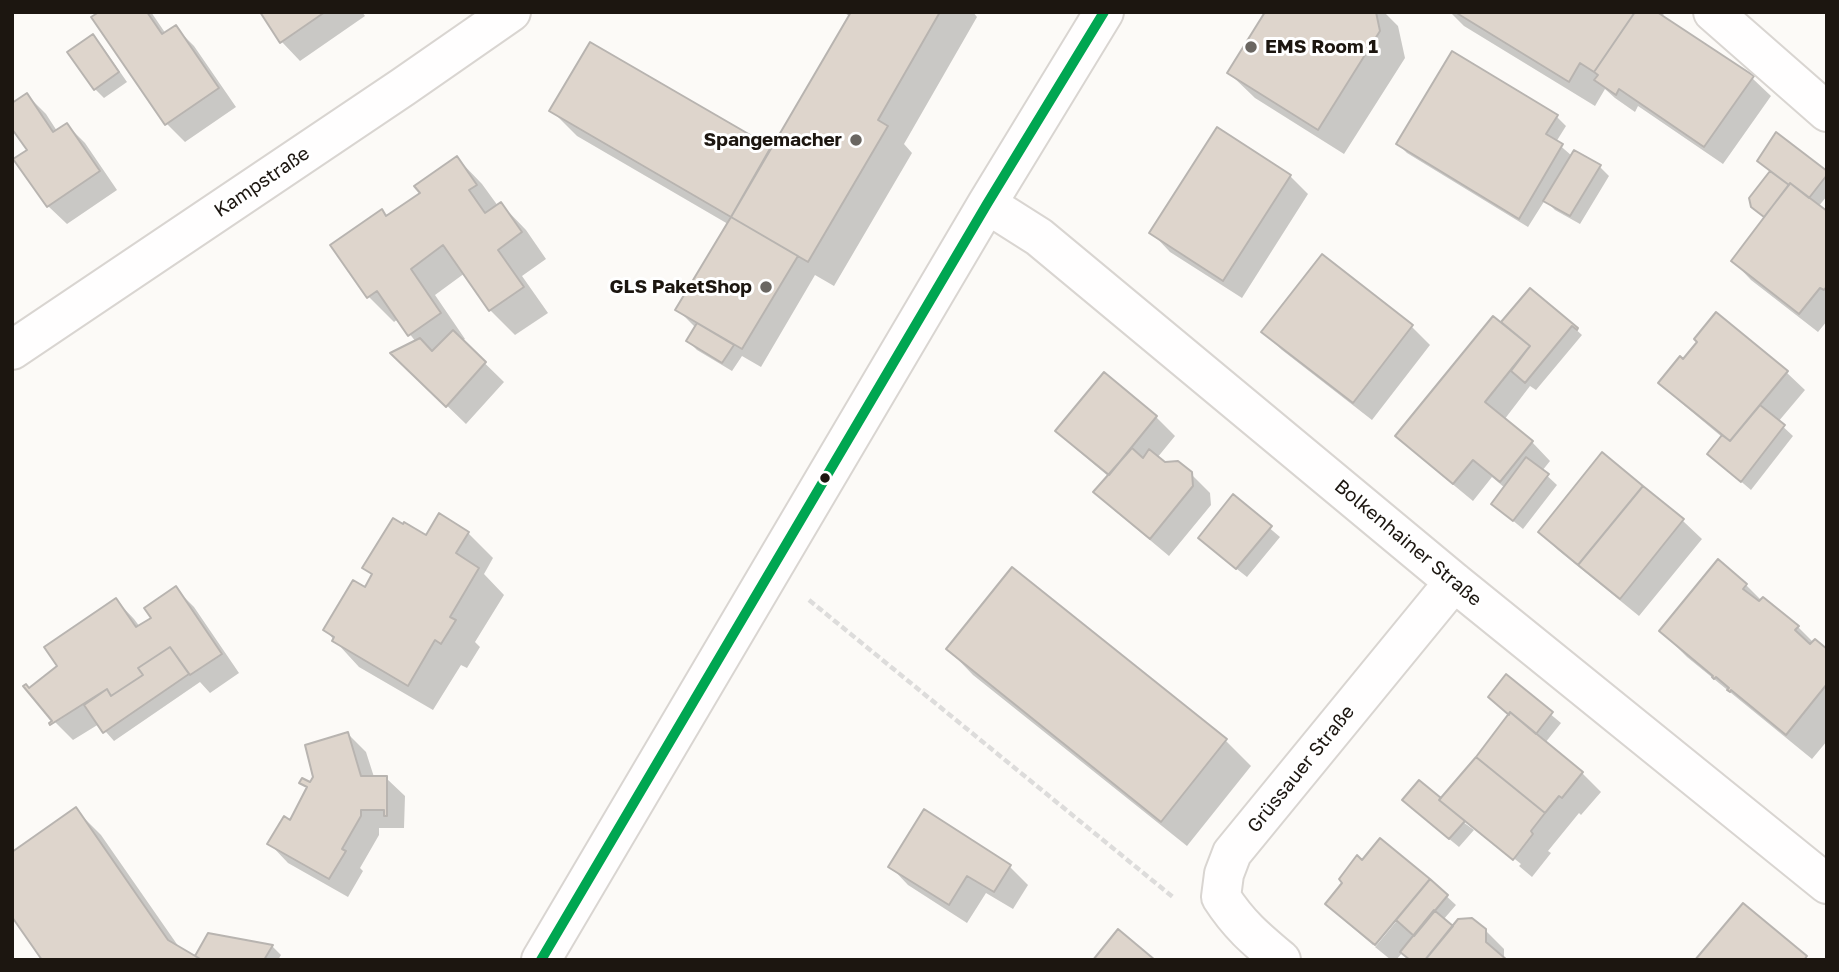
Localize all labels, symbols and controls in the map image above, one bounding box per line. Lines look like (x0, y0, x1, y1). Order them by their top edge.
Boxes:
place label: EMS Room 1 (1265, 36, 1378, 58)
marker: EMS Room 1 (1243, 39, 1259, 55)
place label: Spangemacher (703, 129, 842, 151)
marker: Spangemacher (848, 132, 864, 148)
street label: Kampstraße (210, 142, 314, 222)
place label: GLS PaketShop (610, 276, 752, 298)
marker: GLS PaketShop (758, 279, 774, 295)
unlabelled marker (818, 471, 832, 485)
street label: Bolkenhainer Straße (1330, 475, 1486, 611)
street label: Grüssauer Straße (1243, 701, 1359, 837)

